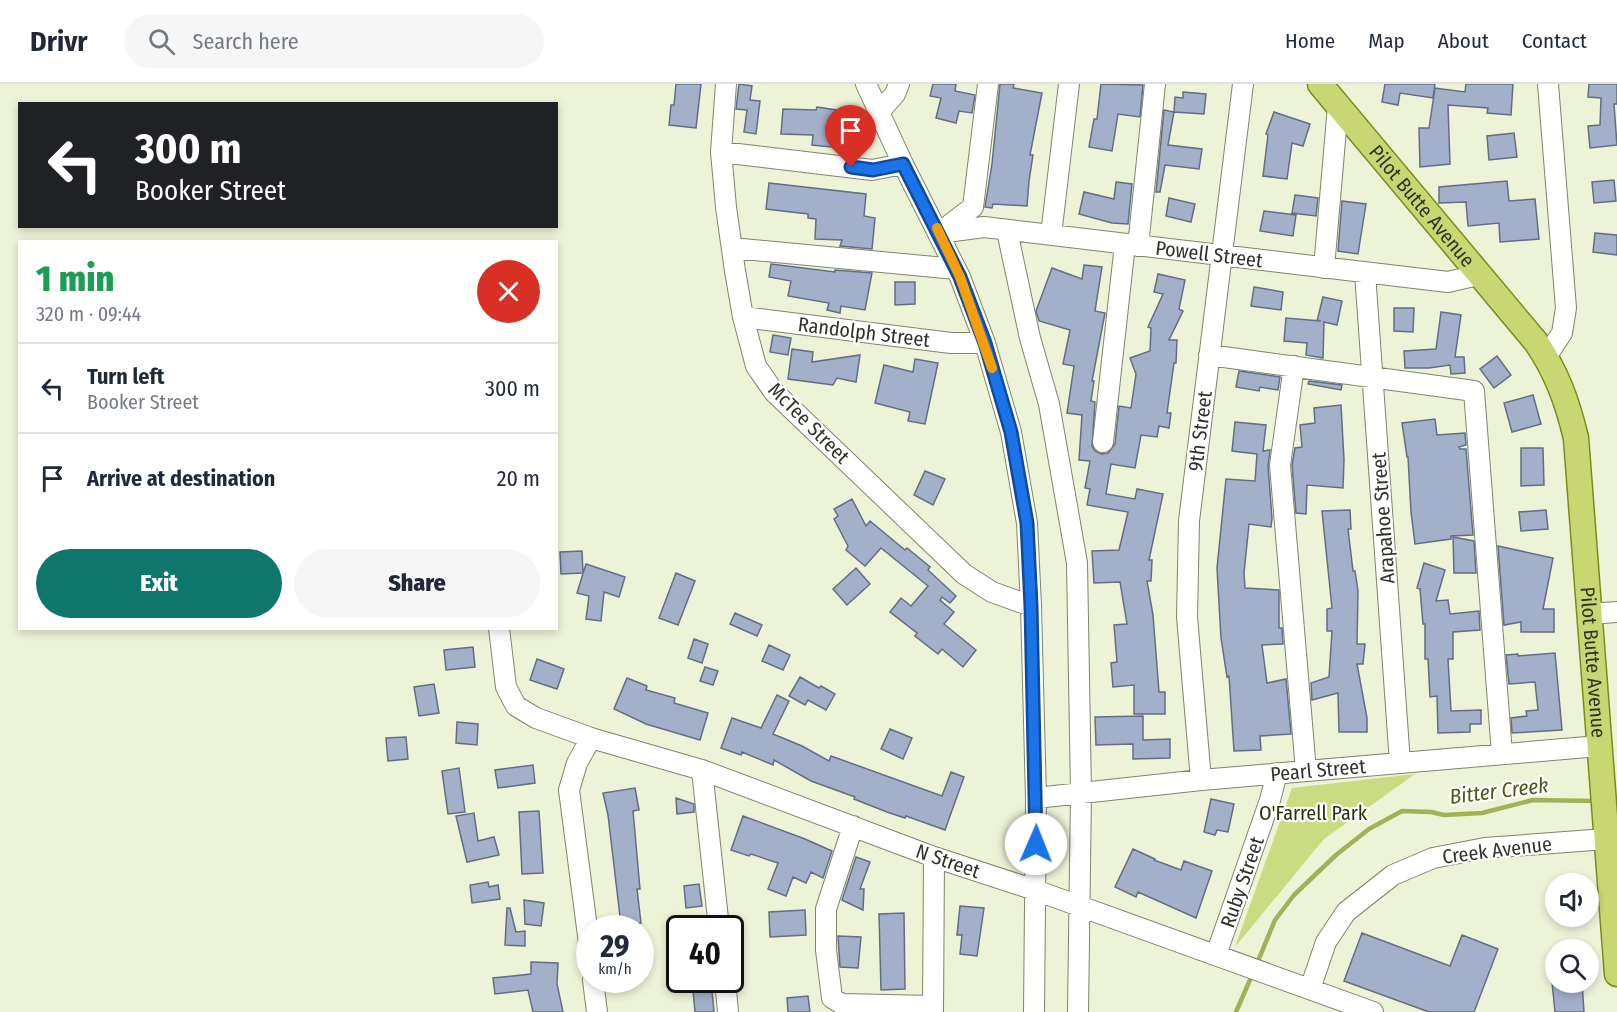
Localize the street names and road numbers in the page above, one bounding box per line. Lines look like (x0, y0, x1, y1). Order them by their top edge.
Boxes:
street label: Pilot Butte Avenue (1364, 140, 1480, 272)
street label: Powell Street (1154, 236, 1264, 273)
street label: Randolph Street (797, 312, 932, 352)
street label: McTee Street (764, 378, 855, 469)
street label: 9th Street (1183, 389, 1217, 473)
street label: Arapahoe Street (1366, 451, 1400, 585)
street label: Pilot Butte Avenue (1575, 586, 1611, 739)
street label: Pearl Street (1269, 754, 1367, 786)
street label: Creek Avenue (1441, 831, 1553, 869)
street label: Ruby Street (1215, 833, 1269, 931)
street label: N Street (913, 839, 984, 883)

